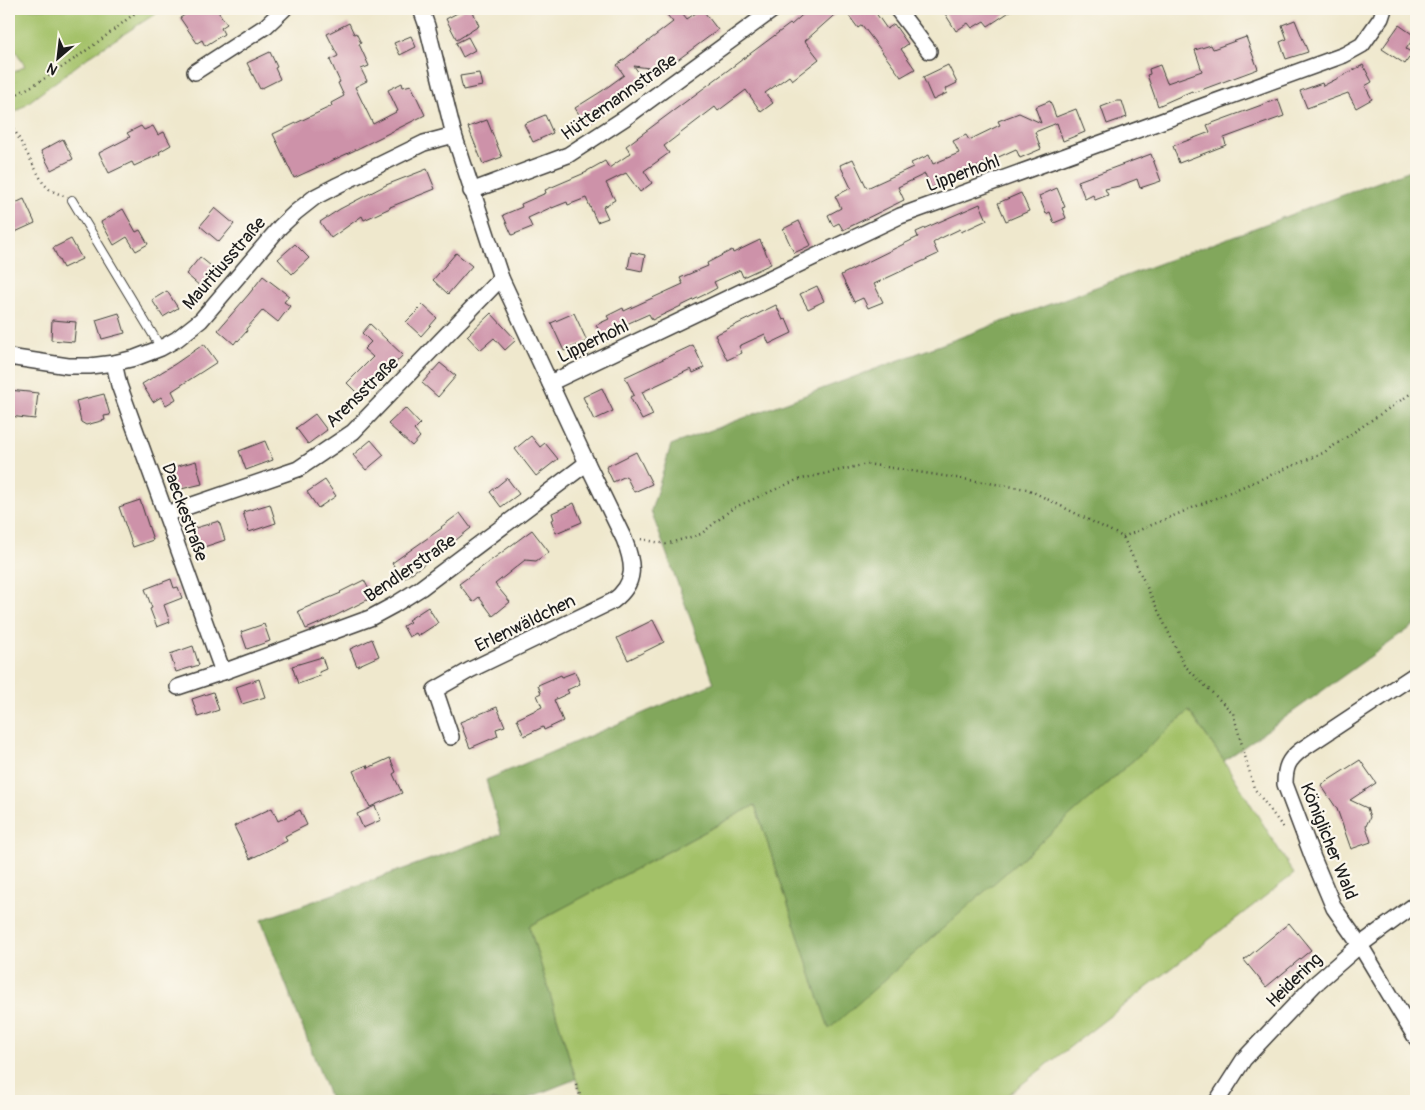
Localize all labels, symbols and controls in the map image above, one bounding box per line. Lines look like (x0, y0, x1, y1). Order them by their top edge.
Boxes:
north arrow (32, 32, 82, 82)
street label: Hüttemannstraße (557, 49, 682, 146)
text: N (44, 59, 60, 79)
street label: Lipperhohl (923, 150, 1003, 197)
street label: Mauritiusstraße (178, 212, 271, 315)
street label: Lipperhohl (554, 314, 633, 369)
street label: Arensstraße (321, 352, 404, 433)
street label: Daeckestraße (156, 460, 213, 565)
street label: Bendlerstraße (360, 529, 461, 608)
street label: Erlenwäldchen (471, 589, 579, 658)
street label: Königlicher Wald (1295, 779, 1362, 903)
street label: Heidering (1261, 948, 1327, 1013)

